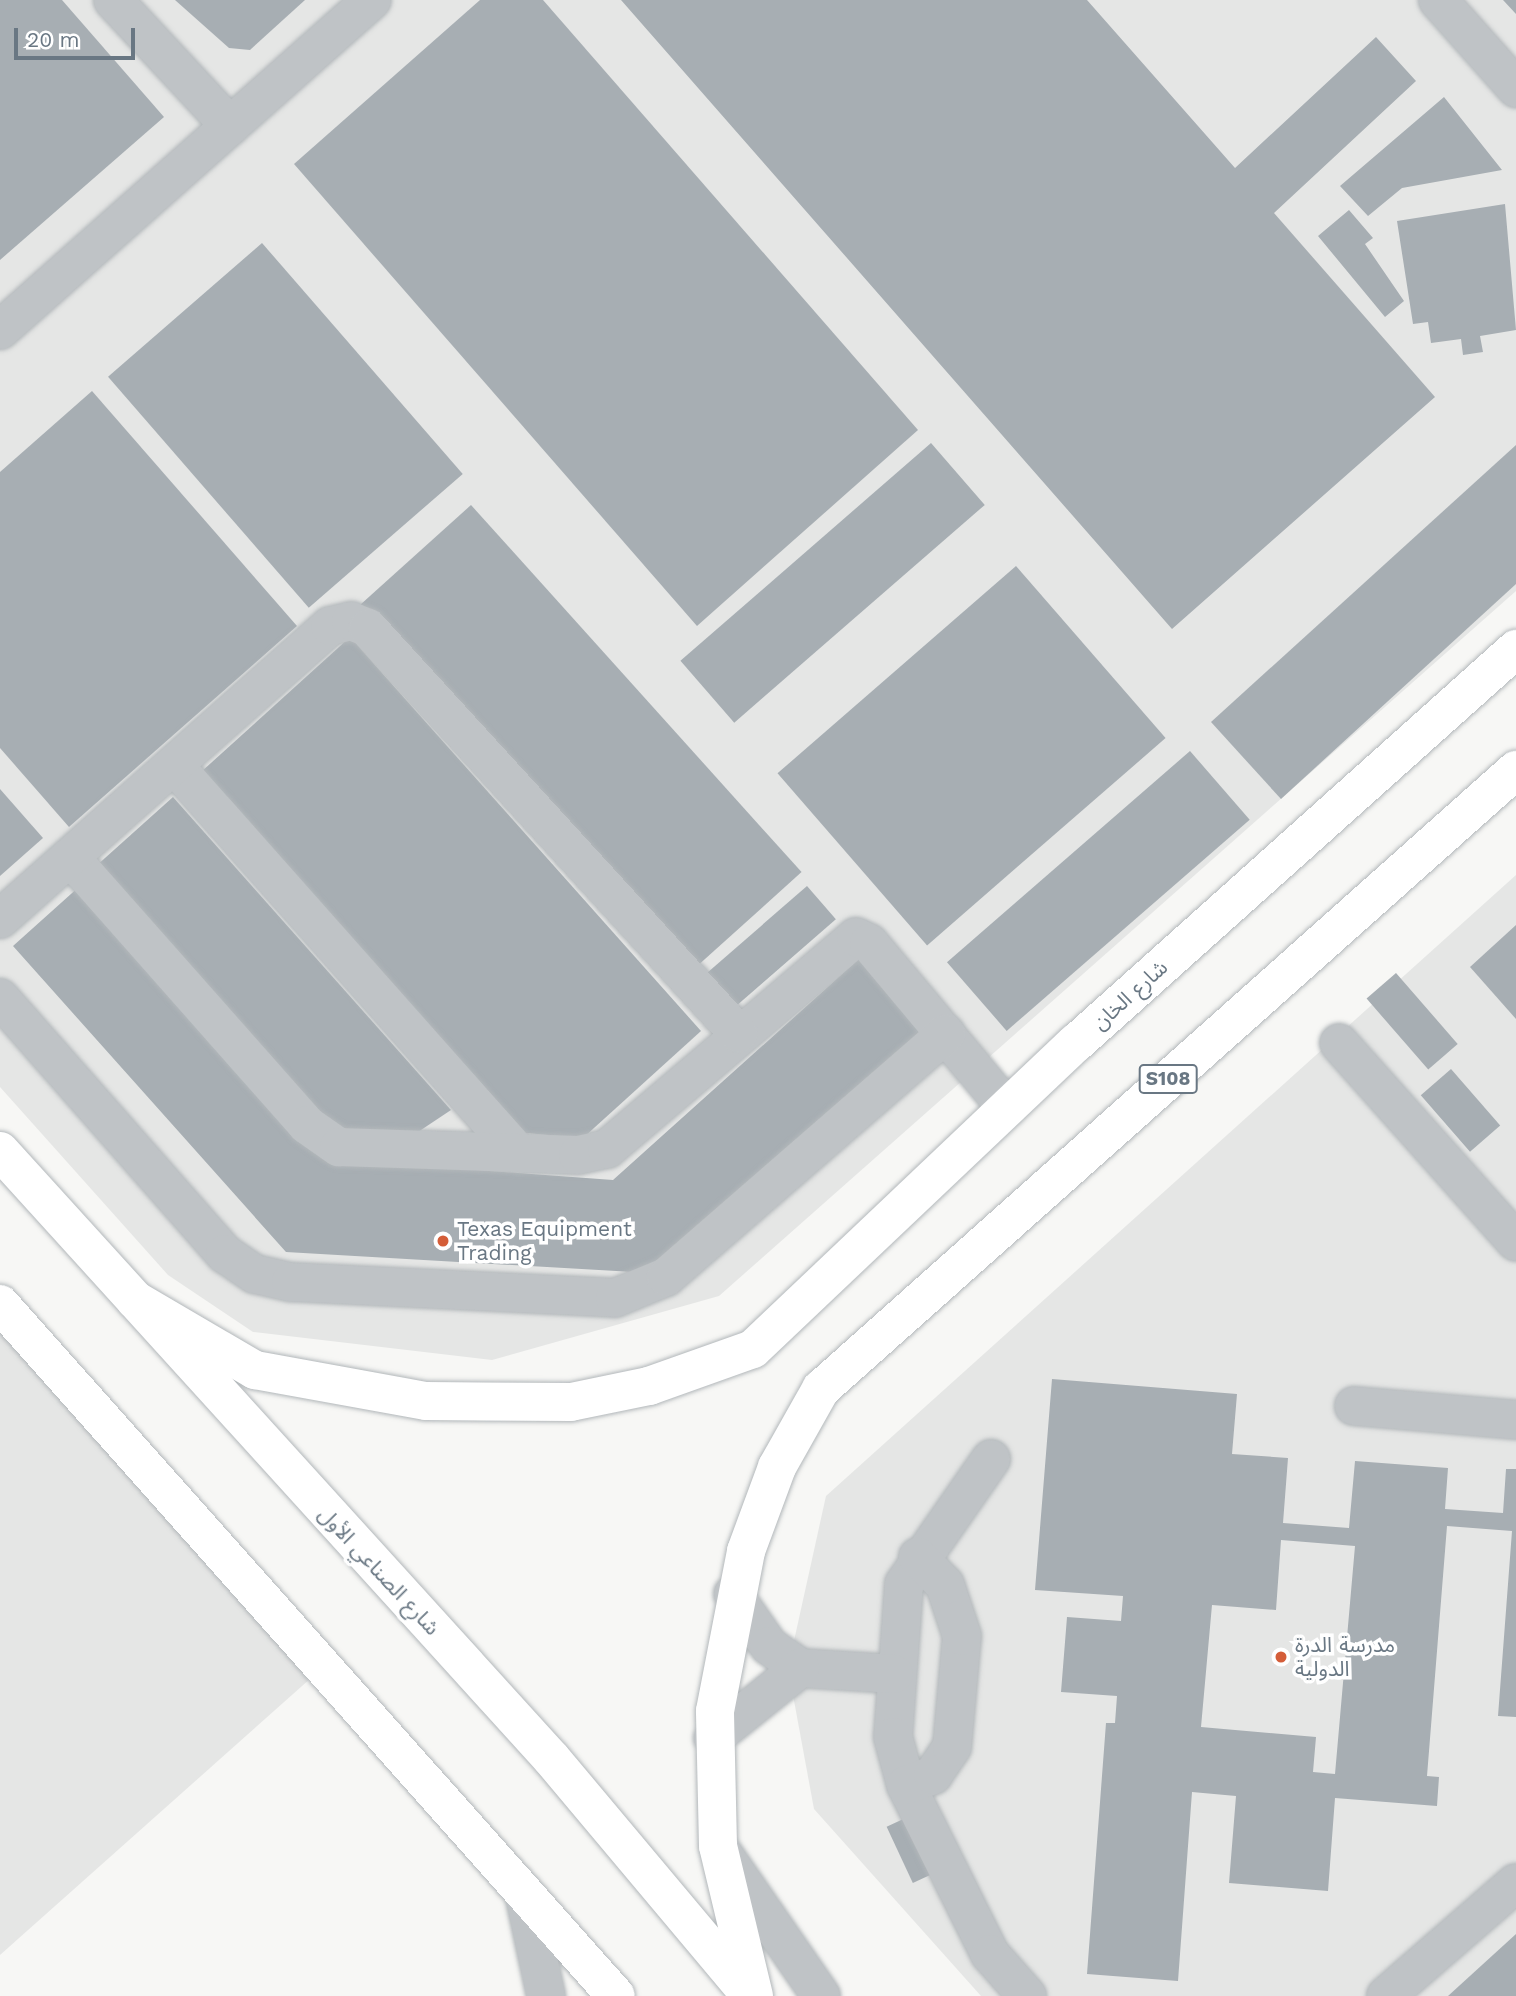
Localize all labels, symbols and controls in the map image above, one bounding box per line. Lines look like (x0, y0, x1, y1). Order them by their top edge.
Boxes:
scale bar (18, 14, 138, 58)
text: 20 m (27, 27, 79, 52)
street label: شارع الخان (1087, 955, 1173, 1035)
road number: S108 (1138, 1064, 1198, 1094)
place label: Texas Equipment Trading (457, 1216, 632, 1266)
marker: Texas Equipment Trading (435, 1233, 451, 1249)
street label: شارع الصناعي الأول (313, 1502, 445, 1640)
place label: مدرسة الدرة الدولية (1295, 1632, 1395, 1682)
marker: مدرسة الدرة الدولية (1273, 1649, 1289, 1665)

